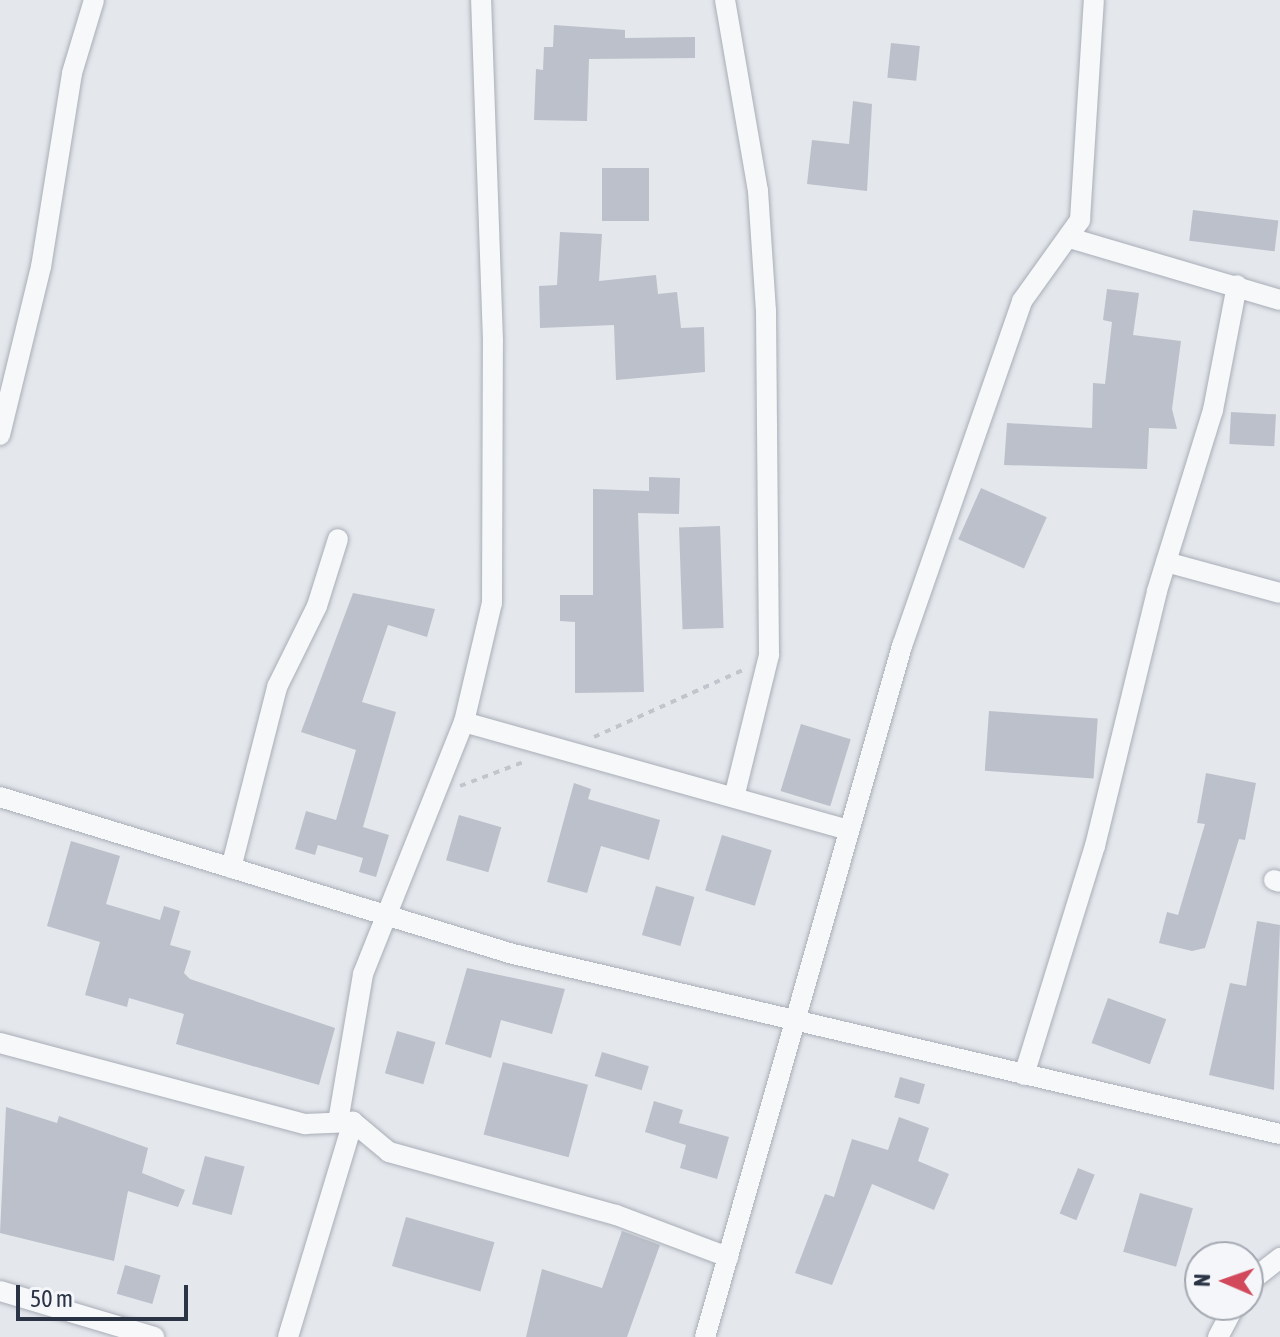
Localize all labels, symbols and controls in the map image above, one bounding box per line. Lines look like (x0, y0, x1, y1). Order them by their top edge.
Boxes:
north arrow (1184, 1241, 1264, 1321)
scale bar (20, 1269, 192, 1319)
text: N (1189, 1273, 1215, 1287)
text: 50 m (30, 1285, 73, 1312)

